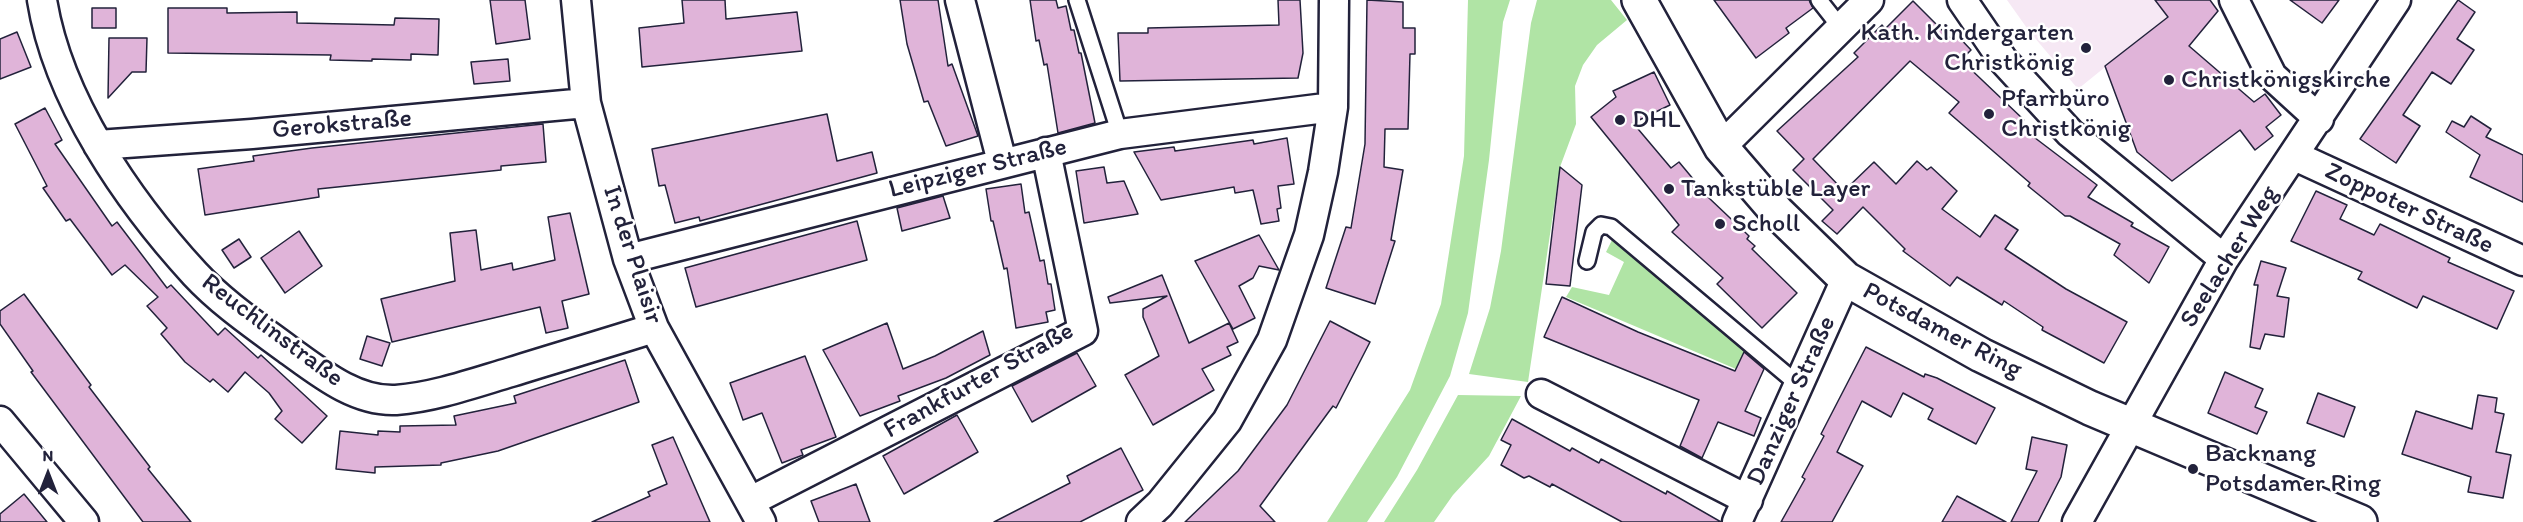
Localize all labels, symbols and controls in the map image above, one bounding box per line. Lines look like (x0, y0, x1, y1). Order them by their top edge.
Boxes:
place label: Kath. Kindergarten Christkönig (1861, 17, 2074, 78)
marker: Kath. Kindergarten Christkönig (2079, 41, 2093, 55)
place label: Christkönigskirche (2181, 64, 2391, 96)
marker: Christkönigskirche (2162, 73, 2176, 87)
place label: Pfarrbüro Christkönig (2001, 83, 2131, 144)
street label: Gerokstraße (271, 103, 413, 147)
place label: DHL (1632, 104, 1680, 136)
marker: Pfarrbüro Christkönig (1982, 107, 1996, 121)
marker: DHL (1613, 113, 1627, 127)
street label: Leipziger Straße (886, 132, 1070, 206)
street label: Zoppoter Straße (2320, 156, 2498, 262)
place label: Tankstüble Layer (1681, 173, 1870, 205)
street label: Seelacher Weg (2174, 180, 2286, 334)
street label: In der Plaisir (595, 182, 669, 328)
marker: Tankstüble Layer (1662, 182, 1676, 196)
place label: Scholl (1732, 208, 1800, 240)
marker: Scholl (1713, 217, 1727, 231)
street label: Reuchlinstraße (195, 267, 349, 395)
street label: Potsdamer Ring (1857, 276, 2027, 386)
street label: Danziger Straße (1741, 312, 1843, 490)
street label: Frankfurter Straße (878, 316, 1080, 446)
place label: Backnang Potsdamer Ring (2205, 438, 2381, 500)
north arrow (18, 444, 78, 504)
text: N (43, 446, 53, 465)
marker: Backnang Potsdamer Ring (2186, 462, 2200, 476)

